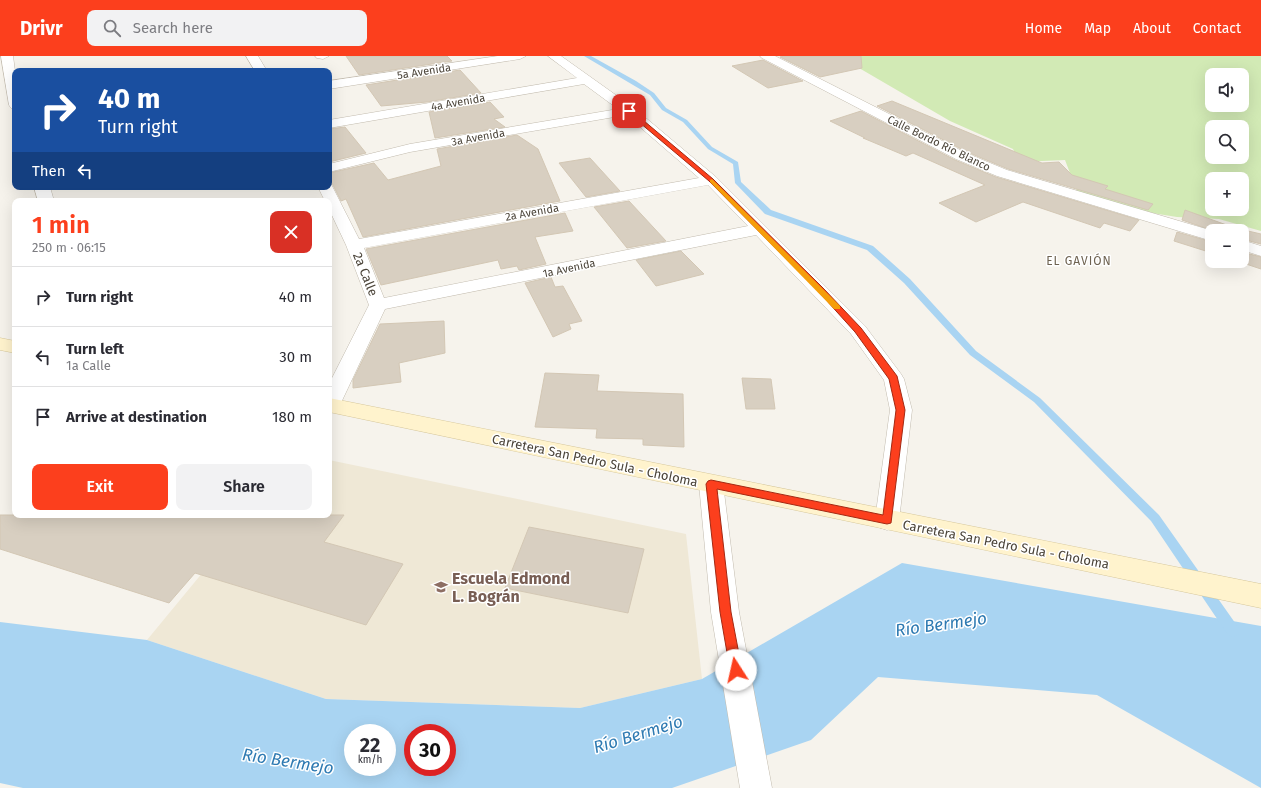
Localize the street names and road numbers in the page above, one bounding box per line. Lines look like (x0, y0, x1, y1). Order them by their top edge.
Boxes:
street label: 5a Avenida (396, 61, 452, 82)
street label: 4a Avenida (430, 91, 486, 114)
street label: Calle Bordo Río Blanco (885, 113, 992, 174)
street label: 3a Avenida (450, 126, 506, 149)
street label: 2a Avenida (504, 201, 560, 224)
street label: 2a Calle (350, 250, 381, 298)
street label: 1a Avenida (542, 257, 597, 280)
street label: Carretera San Pedro Sula - Choloma (491, 431, 699, 490)
street label: Carretera San Pedro Sula - Choloma (901, 517, 1110, 572)

